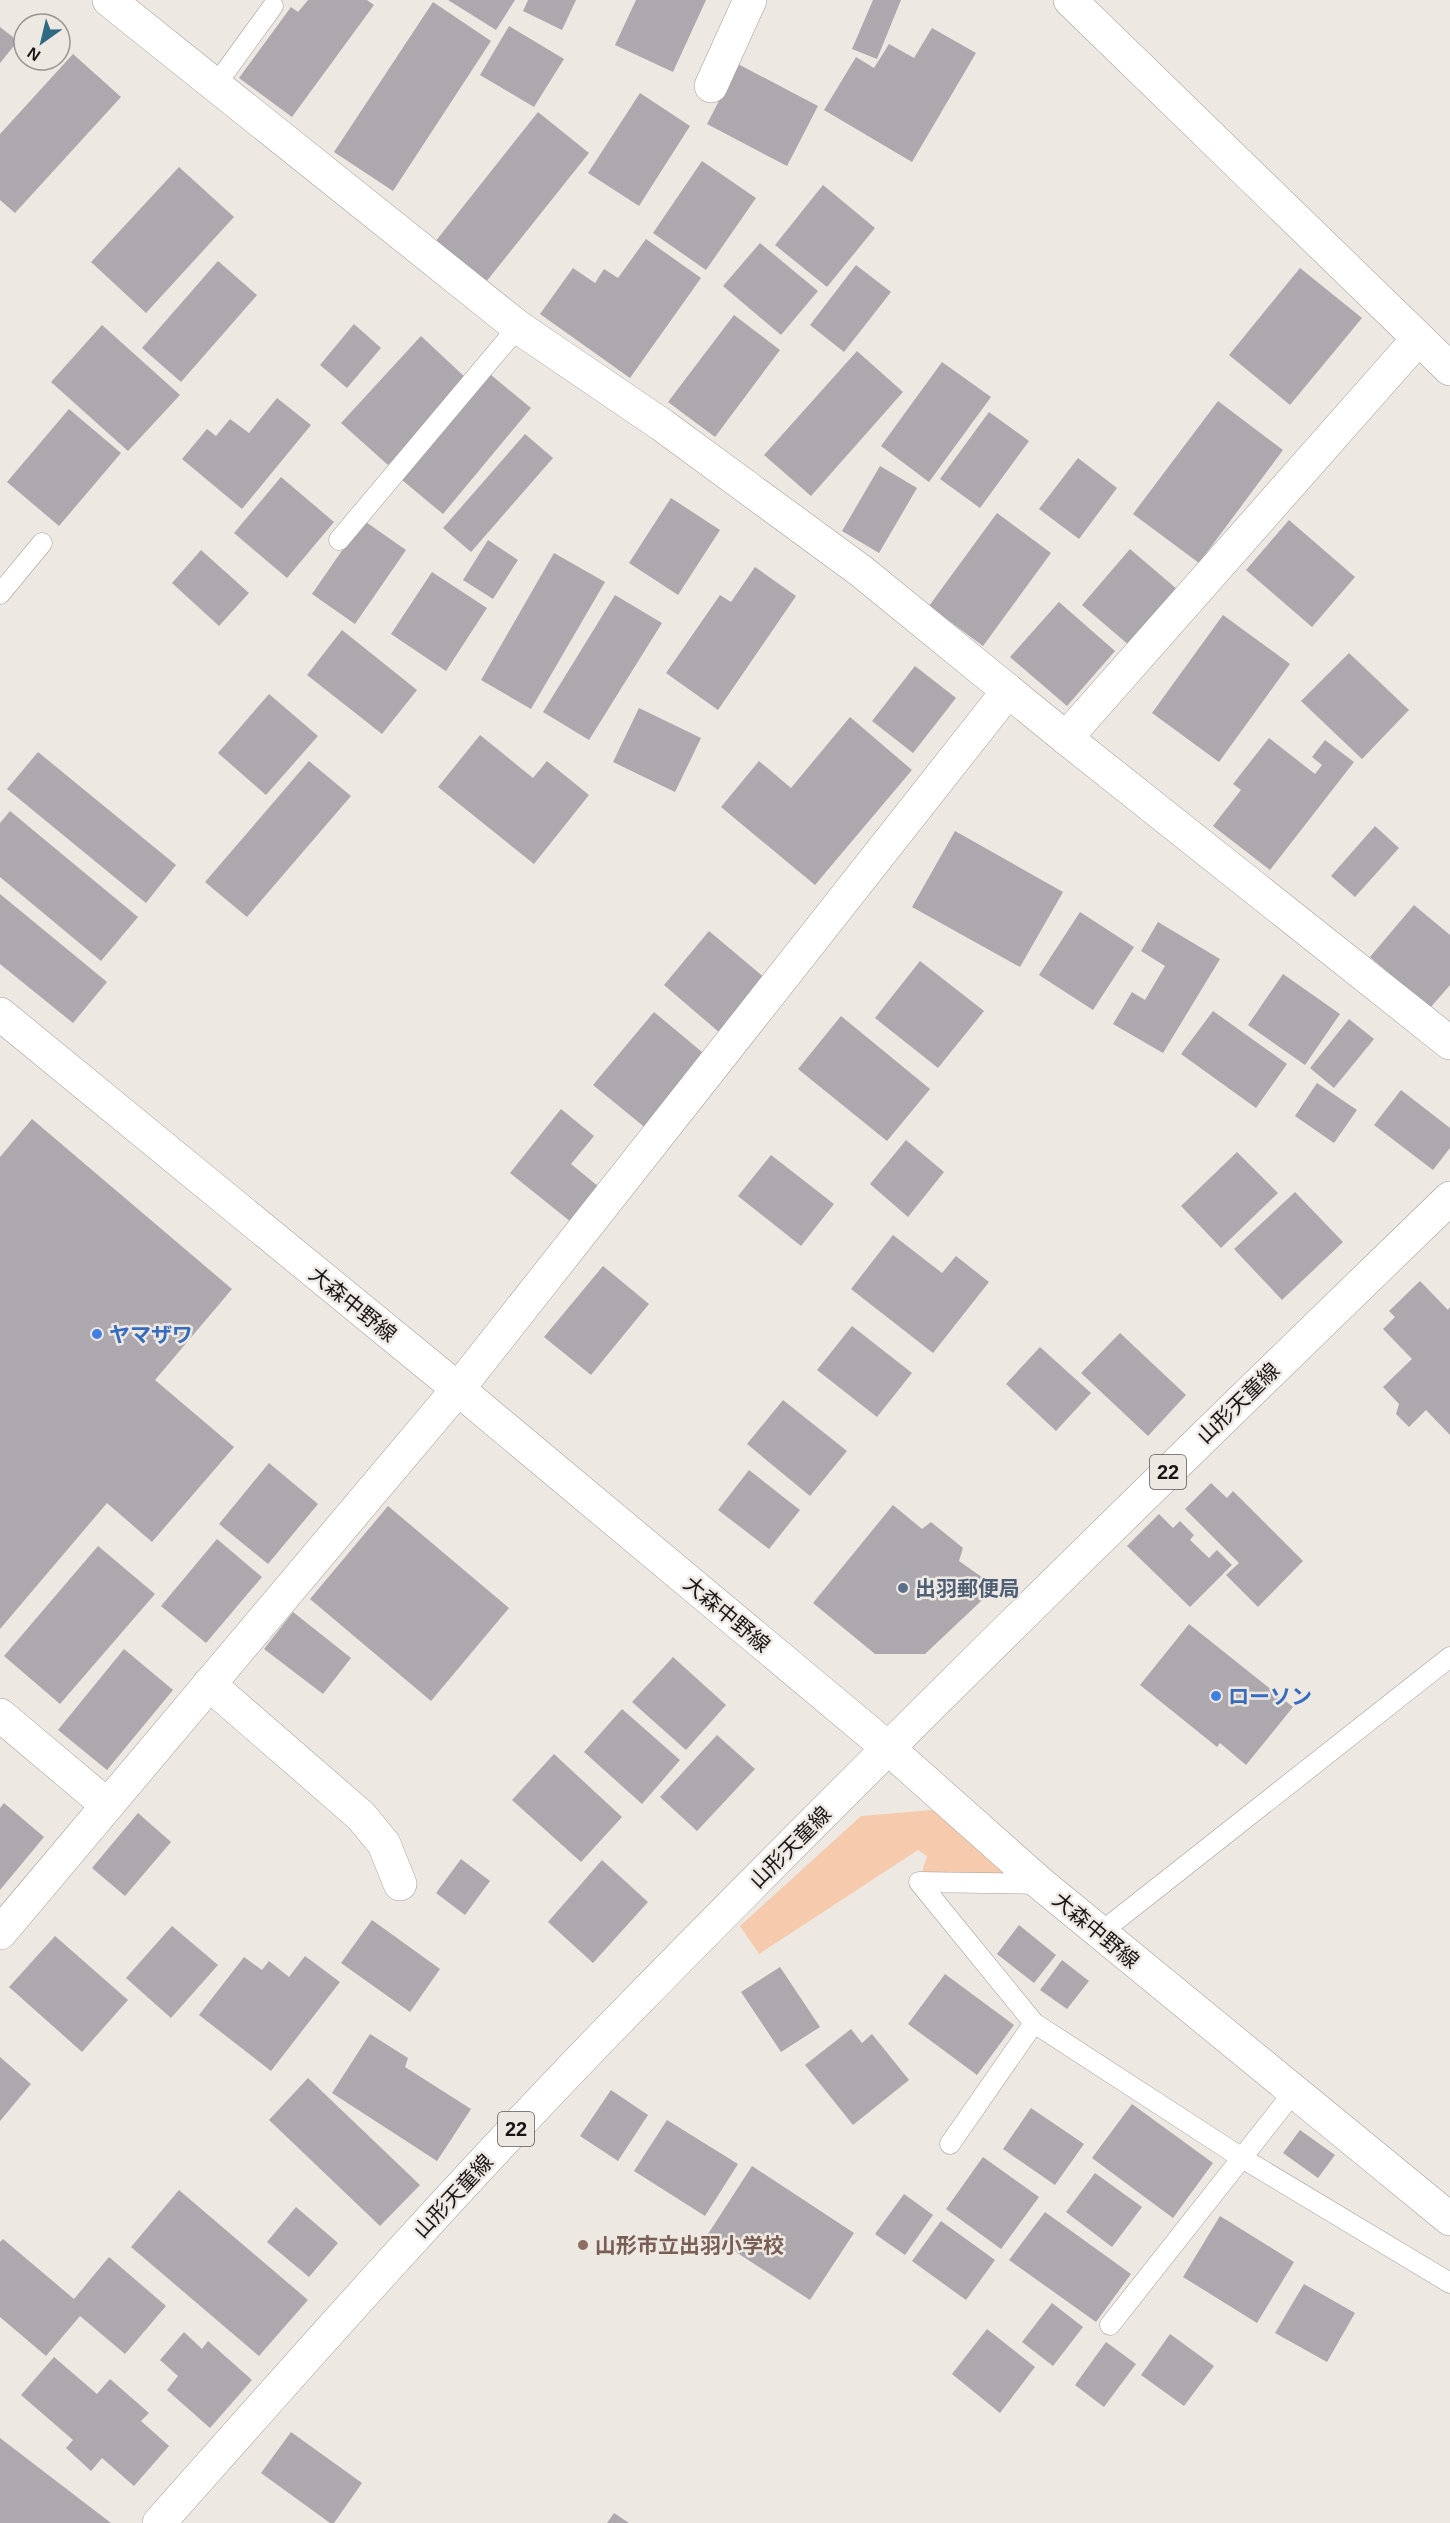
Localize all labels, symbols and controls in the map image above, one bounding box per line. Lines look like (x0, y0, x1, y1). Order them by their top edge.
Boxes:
north arrow (12, 12, 72, 72)
text: N (24, 44, 43, 64)
street label: 大森中野線 (305, 1262, 401, 1346)
place label: ヤマザワ (109, 1323, 193, 1346)
marker: ヤマザワ (90, 1327, 104, 1341)
street label: 山形天童線 (1192, 1358, 1284, 1448)
road number: 22 (1150, 1455, 1186, 1489)
street label: 大森中野線 (679, 1571, 775, 1657)
place label: 出羽郵便局 (915, 1577, 1020, 1600)
marker: 出羽郵便局 (896, 1581, 910, 1595)
place label: ローソン (1228, 1685, 1312, 1708)
marker: ローソン (1209, 1689, 1223, 1703)
street label: 山形天童線 (745, 1802, 835, 1892)
street label: 大森中野線 (1048, 1887, 1144, 1973)
road number: 22 (498, 2112, 534, 2146)
street label: 山形天童線 (409, 2150, 497, 2242)
place label: 山形市立出羽小学校 (595, 2234, 784, 2257)
marker: 山形市立出羽小学校 (576, 2238, 590, 2252)

